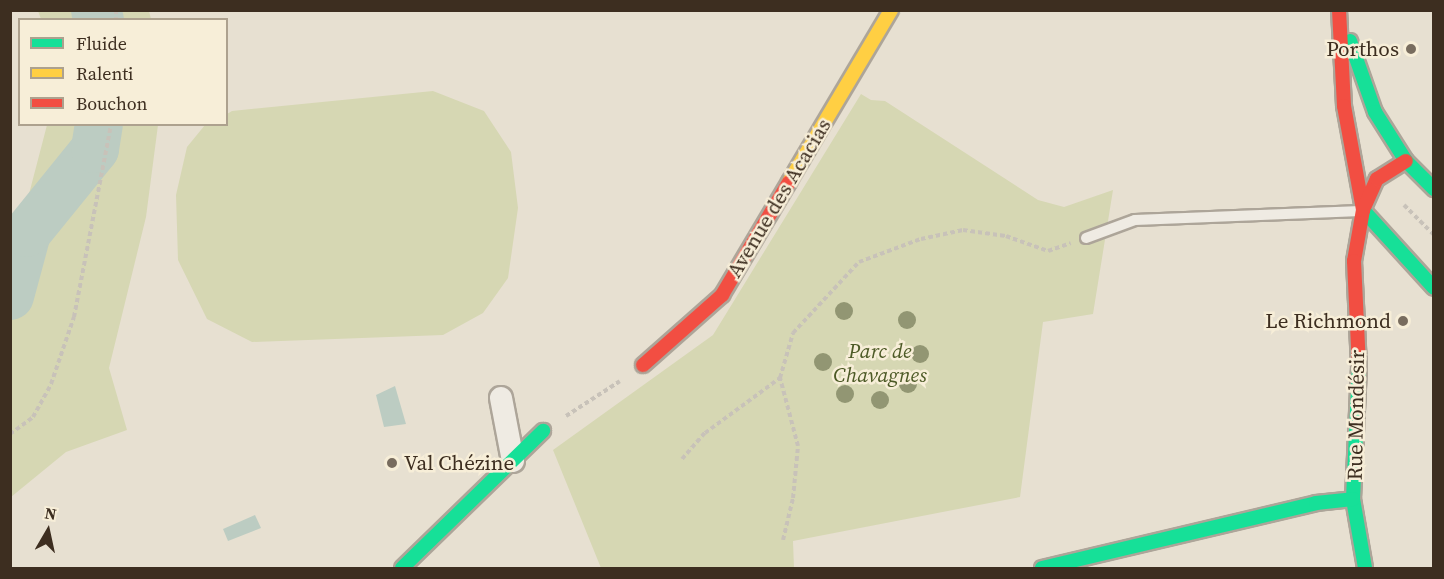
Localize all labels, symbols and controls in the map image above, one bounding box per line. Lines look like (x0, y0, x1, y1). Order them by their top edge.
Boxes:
legend (18, 18, 228, 126)
text: Fluide (76, 31, 127, 56)
place label: Porthos (1326, 36, 1399, 62)
marker: Porthos (1404, 42, 1418, 56)
text: Ralenti (76, 61, 133, 86)
text: Bouchon (76, 91, 148, 116)
street label: Avenue des Acacias (722, 114, 836, 282)
place label: Le Richmond (1265, 308, 1391, 334)
marker: Le Richmond (1396, 314, 1410, 328)
park label: Parc de Chavagnes (833, 338, 927, 388)
street label: Rue Mondésir (1342, 349, 1370, 481)
place label: Val Chézine (404, 450, 514, 476)
marker: Val Chézine (385, 456, 399, 470)
north arrow (18, 501, 78, 561)
text: N (43, 501, 58, 525)

